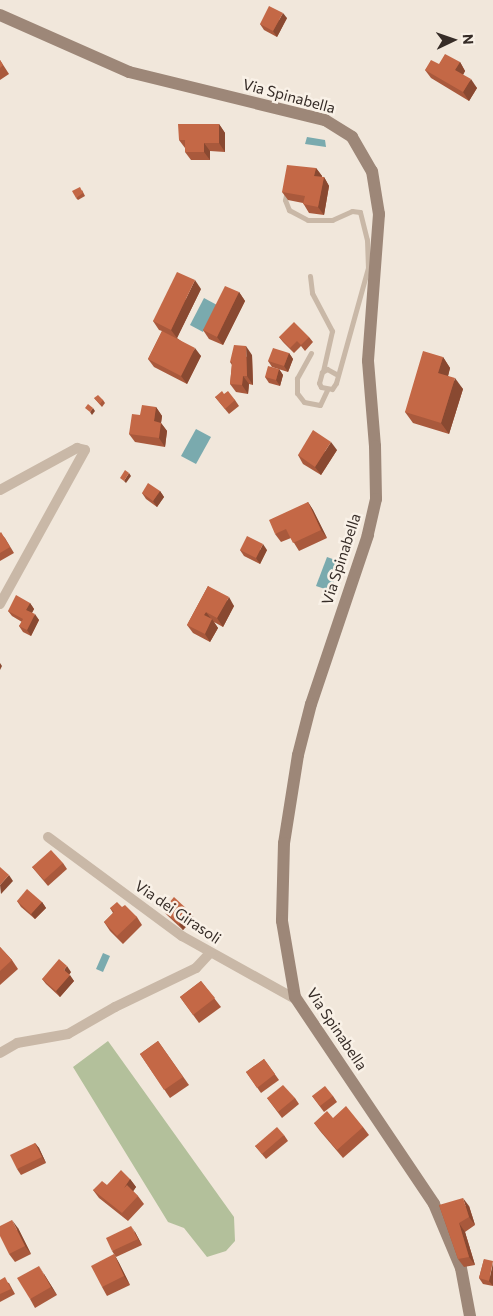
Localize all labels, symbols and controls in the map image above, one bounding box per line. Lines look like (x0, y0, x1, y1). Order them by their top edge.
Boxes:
north arrow (428, 15, 478, 65)
text: N (460, 34, 477, 45)
street label: Via Spinabella (241, 75, 337, 117)
street label: Via Spinabella (318, 511, 364, 607)
street label: Via dei Girasoli (131, 877, 225, 947)
street label: Via Spinabella (303, 985, 371, 1073)

